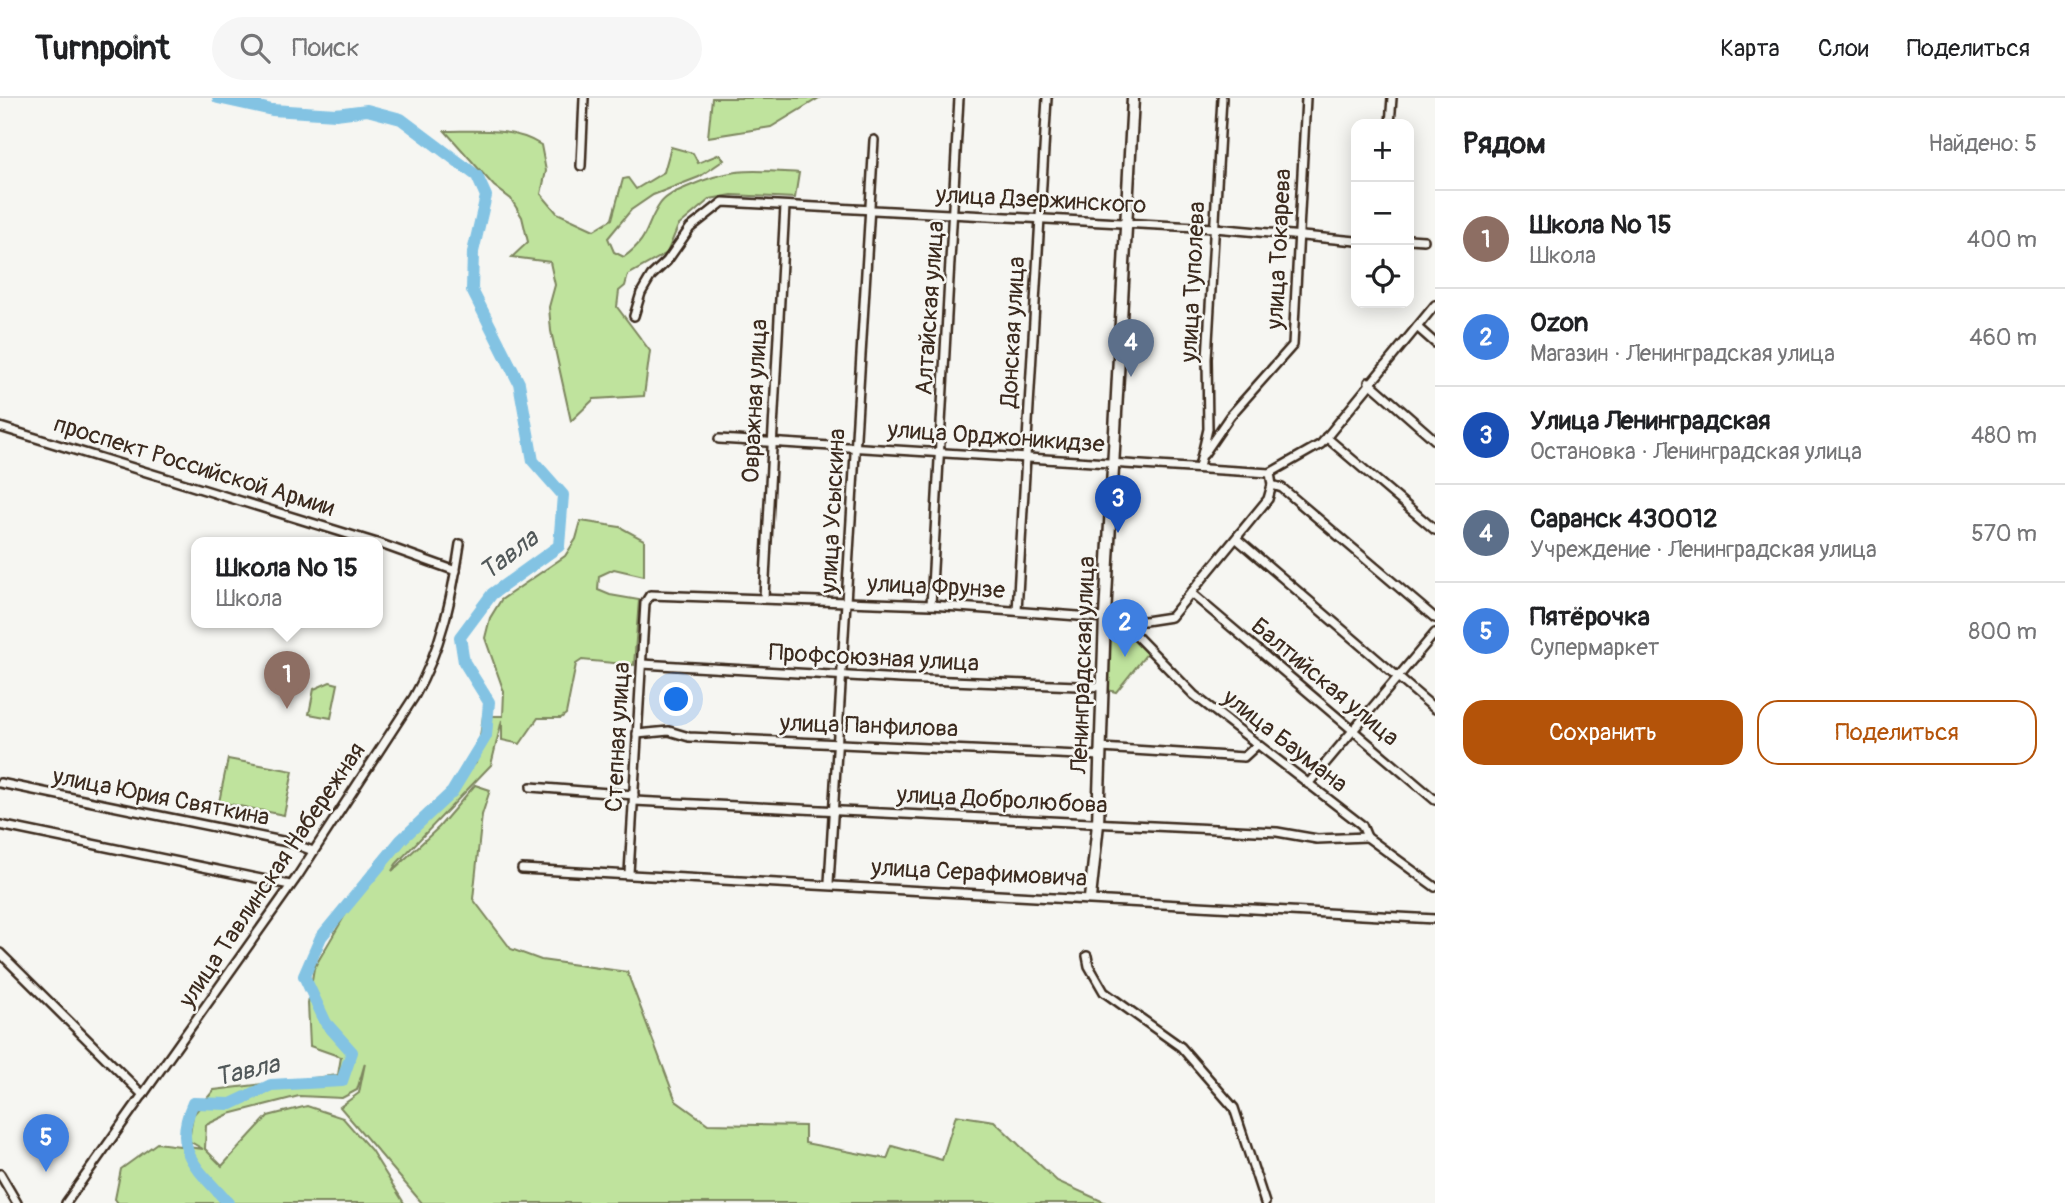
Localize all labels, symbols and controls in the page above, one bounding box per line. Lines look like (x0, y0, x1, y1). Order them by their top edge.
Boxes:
search box (212, 17, 702, 80)
text: Turnpoint (35, 28, 170, 69)
icon: search (236, 29, 274, 67)
text: Поиск (292, 32, 360, 64)
text: Карта (1720, 34, 1780, 63)
text: Слои (1818, 34, 1869, 63)
text: Поделиться (1907, 34, 2030, 63)
map controls (1351, 119, 1414, 308)
button: + (1351, 119, 1414, 182)
text: Рядом (1463, 125, 1546, 162)
text: Найдено: 5 (1928, 129, 2037, 158)
street label: улица Токарева (1260, 168, 1298, 331)
street label: улица Дзержинского (934, 180, 1147, 220)
button: − (1351, 182, 1414, 245)
street label: улица Туполева (1174, 201, 1212, 364)
text: Школа № 15 (1530, 209, 1672, 241)
street label: Алтайская улица (909, 220, 951, 396)
text: 1 (1482, 225, 1491, 254)
text: 400 m (1967, 225, 2037, 254)
text: Школа (1530, 241, 1596, 270)
button: locate (1351, 245, 1414, 308)
street label: Донская улица (995, 256, 1031, 409)
text: Ozon (1530, 307, 1588, 339)
street label: Овражная улица (736, 318, 774, 484)
pin: 4 (1108, 319, 1154, 377)
text: 2 (1480, 323, 1492, 352)
text: 460 m (1969, 323, 2037, 352)
text: Магазин · Ленинградская улица (1530, 339, 1835, 368)
text: Улица Ленинградская (1530, 405, 1771, 437)
street label: проспект Российской Армии (50, 409, 338, 523)
street label: улица Орджоникидзе (885, 415, 1106, 459)
text: 3 (1480, 421, 1492, 450)
text: 480 m (1971, 421, 2037, 450)
street label: улица Усыскина (814, 428, 852, 595)
text: Остановка · Ленинградская улица (1530, 437, 1862, 466)
pin: 3 (1095, 475, 1141, 533)
text: Саранск 430012 (1530, 503, 1718, 535)
text: 4 (1479, 519, 1493, 548)
text: 570 m (1971, 519, 2037, 548)
water label: Тавла (473, 521, 546, 587)
text: Учреждение · Ленинградская улица (1530, 535, 1877, 564)
popup (191, 537, 383, 628)
text: Школа № 15 (216, 552, 358, 584)
street label: Ленинградская улица (1065, 556, 1101, 775)
street label: улица Фрунзе (865, 569, 1006, 605)
text: Школа (216, 584, 282, 613)
pin: 2 (1102, 599, 1148, 657)
text: Пятёрочка (1530, 601, 1650, 633)
street label: Балтийская улица (1245, 612, 1405, 752)
text: 5 (1480, 617, 1492, 646)
text: 800 m (1969, 617, 2037, 646)
text: Супермаркет (1530, 633, 1659, 662)
street label: Профсоюзная улица (768, 638, 980, 678)
pin: 1 (264, 651, 310, 709)
street label: Степная улица (600, 661, 636, 813)
your location (659, 682, 693, 716)
street label: улица Баумана (1216, 683, 1353, 799)
button: Сохранить (1463, 700, 1743, 765)
button: Поделиться (1757, 700, 2037, 765)
street label: улица Панфилова (778, 708, 959, 744)
street label: улица Тавлинская Набережная (172, 737, 372, 1014)
street label: улица Юрия Святкина (49, 762, 272, 832)
street label: улица Добролюбова (895, 780, 1108, 820)
street label: улица Серафимовича (869, 853, 1088, 893)
water label: Тавла (212, 1048, 284, 1094)
pin: 5 (23, 1114, 69, 1172)

